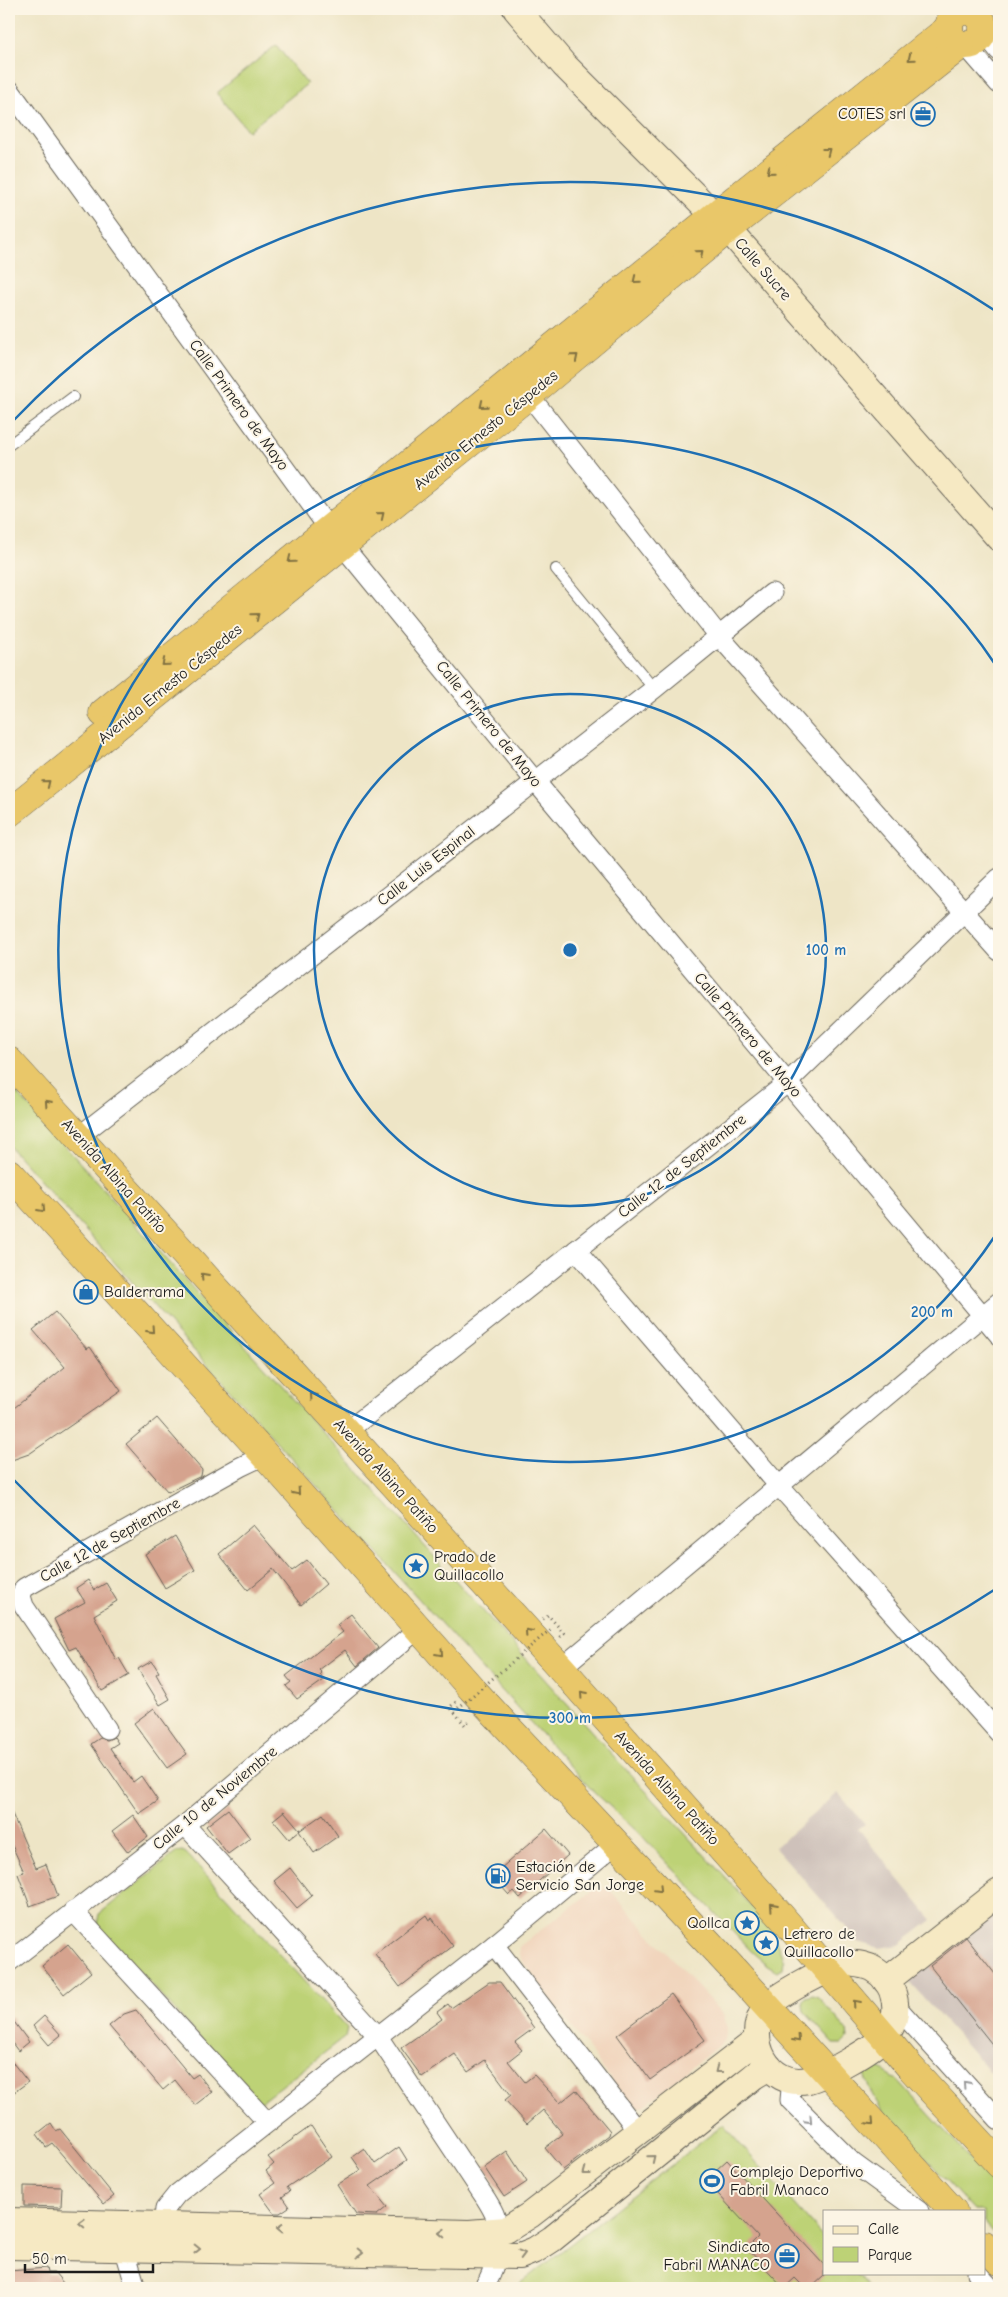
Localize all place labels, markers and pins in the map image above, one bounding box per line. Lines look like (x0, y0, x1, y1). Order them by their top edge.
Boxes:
office icon: COTES srl (910, 101, 936, 127)
place label: COTES srl (838, 105, 906, 123)
centre of rings (561, 941, 579, 959)
shop icon: Balderrama (73, 1279, 99, 1305)
place label: Balderrama (104, 1283, 184, 1301)
place label: Prado de Quillacollo (434, 1548, 504, 1584)
place icon: Prado de Quillacollo (403, 1553, 429, 1579)
place label: Estación de Servicio San Jorge (516, 1858, 644, 1894)
fuel station icon: Estación de Servicio San Jorge (485, 1863, 511, 1889)
place icon: Qollca (734, 1910, 760, 1936)
place label: Qollca (687, 1914, 730, 1932)
place label: Letrero de Quillacollo (784, 1925, 855, 1961)
place icon: Letrero de Quillacollo (753, 1930, 779, 1956)
place label: Complejo Deportivo Fabril Manaco (730, 2163, 864, 2199)
sports icon: Complejo Deportivo Fabril Manaco (699, 2168, 725, 2194)
place label: Sindicato Fabril MANACO (663, 2238, 770, 2274)
office icon: Sindicato Fabril MANACO (774, 2243, 800, 2269)

